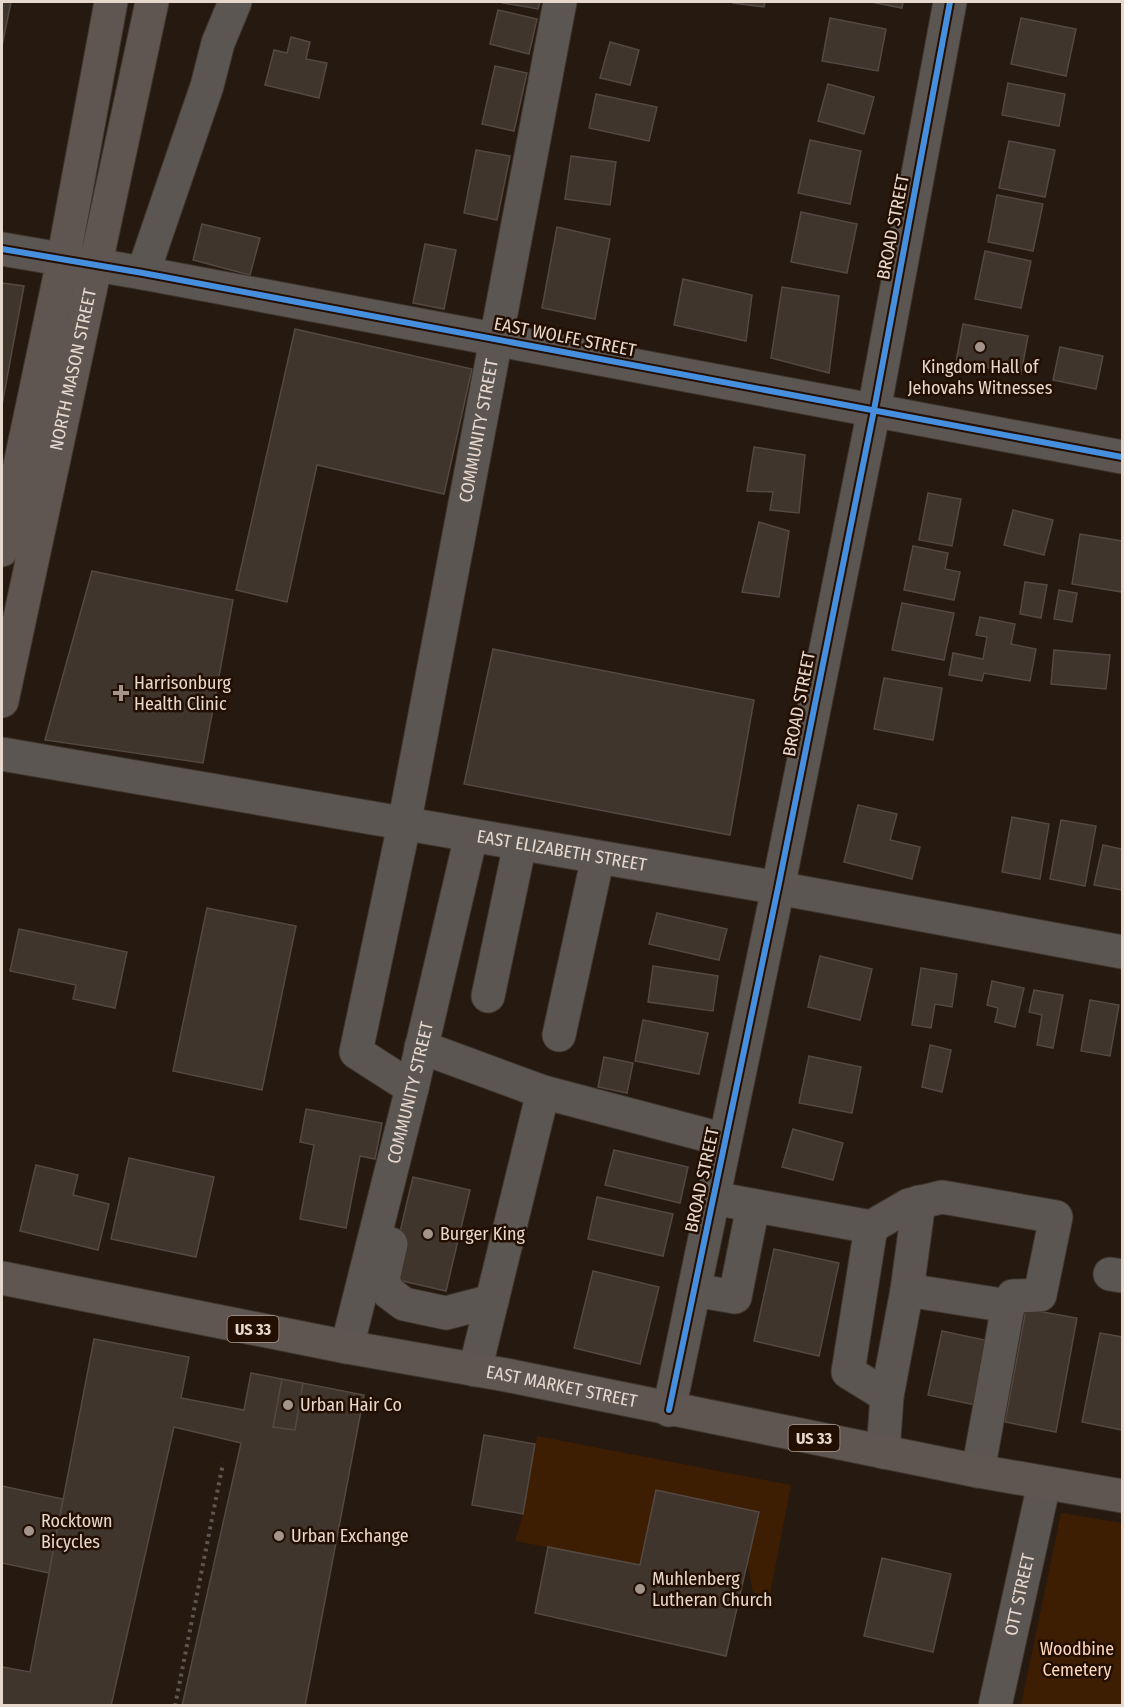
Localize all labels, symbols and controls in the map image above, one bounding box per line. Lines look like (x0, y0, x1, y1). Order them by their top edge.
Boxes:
street label: BROAD STREET (872, 172, 914, 281)
street label: NORTH MASON STREET (45, 286, 101, 452)
street label: EAST WOLFE STREET (492, 312, 639, 362)
marker: Kingdom Hall of Jehovahs Witnesses (973, 340, 987, 354)
place label: Kingdom Hall of Jehovahs Witnesses (908, 356, 1053, 399)
street label: COMMUNITY STREET (454, 357, 503, 504)
street label: BROAD STREET (778, 649, 820, 758)
place label: Harrisonburg Health Clinic (134, 672, 231, 715)
marker: Harrisonburg Health Clinic (112, 684, 130, 702)
street label: EAST ELIZABETH STREET (475, 825, 649, 876)
street label: COMMUNITY STREET (382, 1019, 438, 1166)
street label: BROAD STREET (680, 1125, 724, 1234)
place label: Burger King (440, 1223, 525, 1245)
marker: Burger King (421, 1227, 435, 1241)
road number: US 33 (228, 1316, 278, 1342)
street label: EAST MARKET STREET (484, 1361, 640, 1413)
place label: Urban Hair Co (300, 1394, 402, 1416)
marker: Urban Hair Co (281, 1398, 295, 1412)
road number: US 33 (788, 1425, 840, 1451)
place label: Rocktown Bicycles (41, 1510, 112, 1553)
marker: Rocktown Bicycles (22, 1524, 36, 1538)
place label: Urban Exchange (291, 1525, 409, 1547)
marker: Urban Exchange (272, 1529, 286, 1543)
street label: OTT STREET (1000, 1551, 1039, 1638)
place label: Muhlenberg Lutheran Church (652, 1568, 772, 1611)
marker: Muhlenberg Lutheran Church (633, 1582, 647, 1596)
park label: Woodbine Cemetery (1040, 1638, 1114, 1681)

